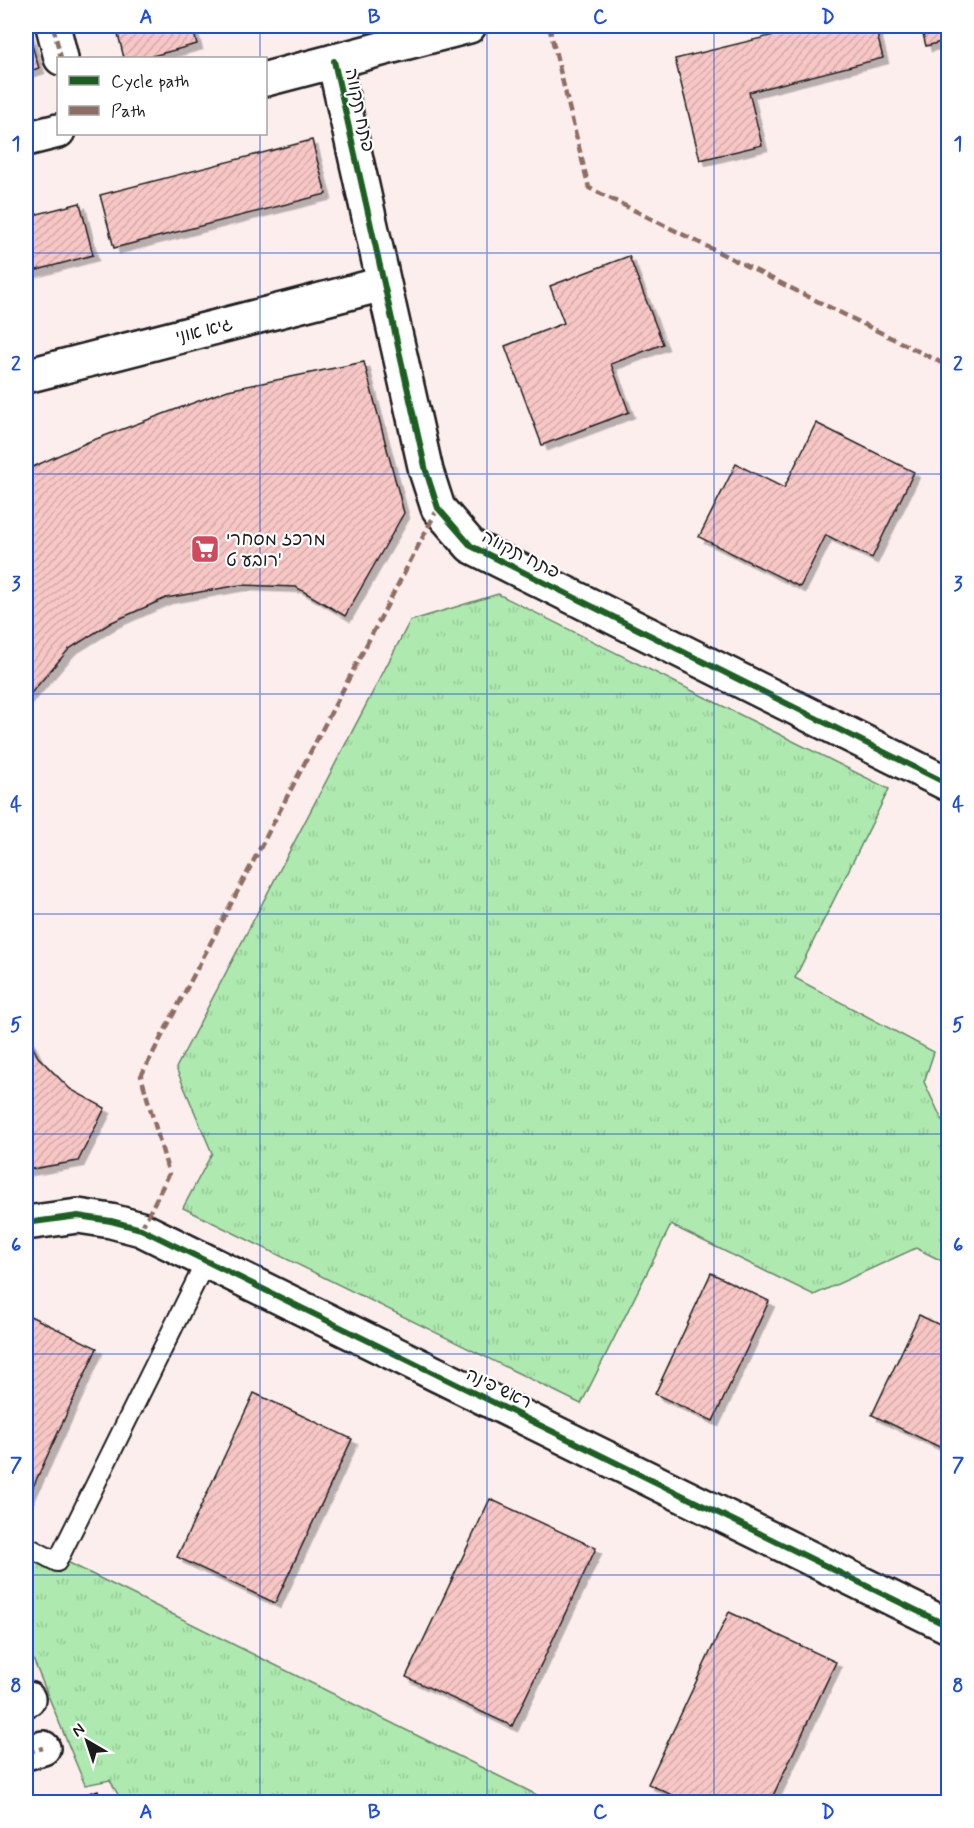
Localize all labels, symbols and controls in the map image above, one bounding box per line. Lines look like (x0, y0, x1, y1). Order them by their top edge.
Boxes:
text: A (139, 4, 153, 31)
text: B (368, 4, 381, 31)
text: C (593, 4, 608, 31)
text: D (821, 4, 835, 31)
legend (57, 57, 267, 135)
street label: פתח תקווה (338, 66, 380, 154)
text: Cycle path (111, 70, 189, 94)
text: Path (111, 100, 146, 124)
text: 1 (12, 131, 20, 158)
text: 1 (954, 131, 962, 158)
street label: גיא אוני (173, 312, 235, 350)
text: 2 (11, 351, 21, 378)
text: 2 (953, 351, 963, 378)
street label: פתח תקווה (477, 525, 564, 585)
place label: מרכז מסחרי רובע ט' (226, 528, 326, 573)
supermarket icon: מרכז מסחרי רובע ט' (189, 533, 221, 565)
text: 3 (11, 571, 21, 598)
text: 3 (953, 571, 963, 598)
text: 4 (10, 792, 22, 819)
text: 4 (952, 792, 964, 819)
text: 5 (10, 1012, 22, 1039)
text: 5 (952, 1012, 964, 1039)
text: 6 (11, 1232, 21, 1259)
text: 6 (953, 1232, 963, 1259)
street label: ראש פינה (462, 1363, 535, 1415)
text: 7 (10, 1452, 22, 1479)
text: 7 (952, 1452, 964, 1479)
text: 8 (10, 1673, 22, 1700)
text: 8 (952, 1673, 964, 1700)
north arrow (57, 1711, 117, 1771)
text: N (68, 1719, 89, 1742)
text: A (139, 1799, 153, 1826)
text: B (368, 1799, 381, 1826)
text: C (593, 1799, 608, 1826)
text: D (821, 1799, 835, 1826)

